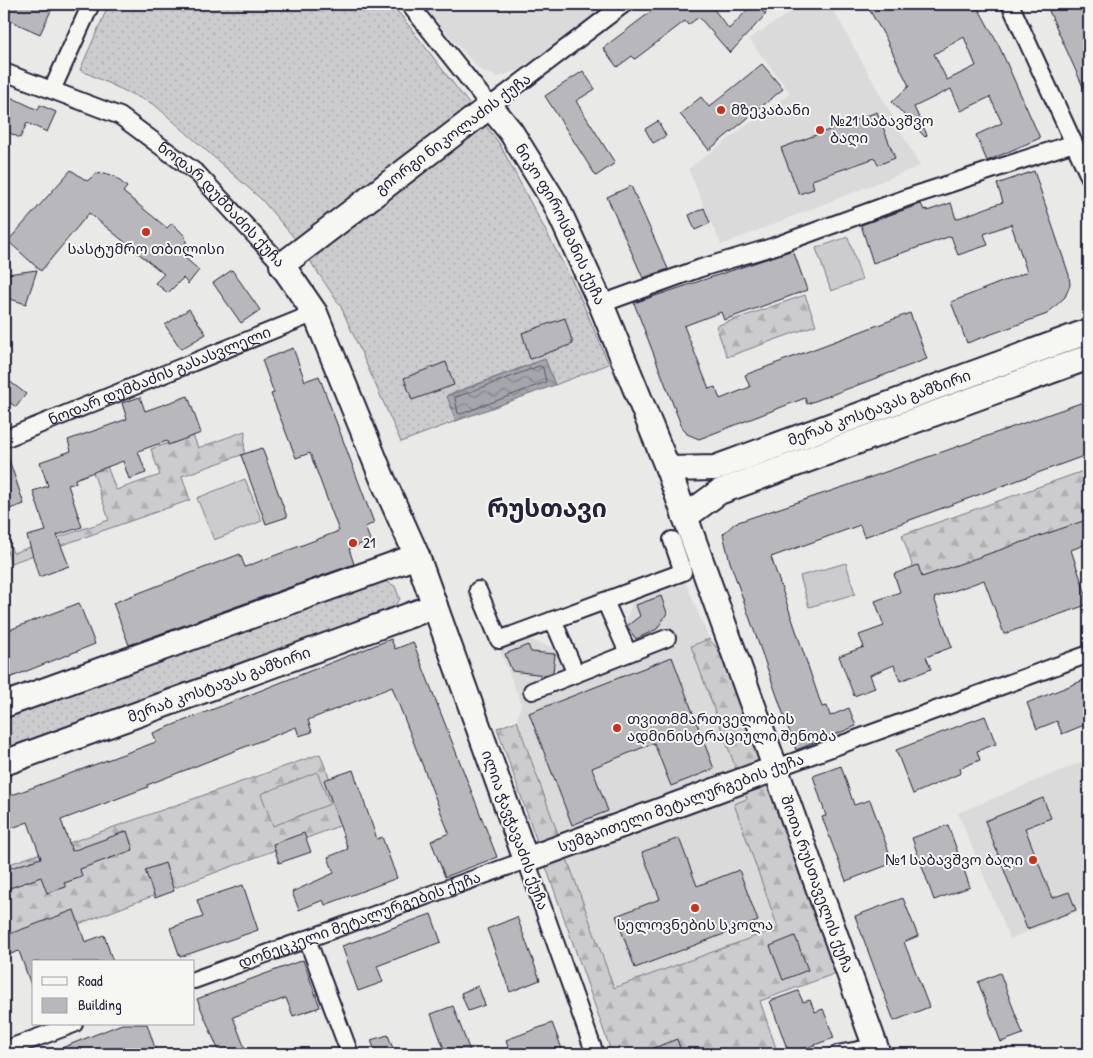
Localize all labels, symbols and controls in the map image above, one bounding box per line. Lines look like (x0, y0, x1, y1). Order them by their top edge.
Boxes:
street label: გიორგი ნიკოლაძის ქუჩა (371, 68, 535, 199)
place label: მზეკაბანი (731, 99, 810, 120)
marker: მზეკაბანი (715, 104, 727, 116)
place label: №21 საბავშვო ბაღი (830, 110, 934, 148)
marker: №21 საბავშვო ბაღი (814, 124, 826, 136)
street label: ნოდარ დუმბაძის ქუჩა (153, 136, 290, 272)
street label: ნიკო ფიროსმანის ქუჩა (511, 139, 611, 308)
marker: სასტუმრო თბილისი (140, 226, 152, 238)
place label: სასტუმრო თბილისი (67, 238, 225, 259)
street label: ნოდარ დუმბაძის გასასვლელი (45, 321, 274, 430)
street label: მერაბ კოსტავას გამზირი (785, 364, 974, 450)
district label: რუსთავი (487, 491, 607, 525)
place label: 21 (363, 532, 375, 553)
marker: 21 (347, 537, 359, 549)
street label: მერაბ კოსტავას გამზირი (125, 641, 313, 727)
place label: თვითმმართველობის ადმინისტრაციული შენობა (627, 708, 836, 746)
marker: თვითმმართველობის ადმინისტრაციული შენობა (611, 722, 623, 734)
street label: ილია ჭავჭავაძის ქუჩა (477, 747, 554, 913)
street label: სუმგაითელი მეტალურგების ქუჩა (555, 748, 807, 857)
street label: შოთა რუსთაველის ქუჩა (776, 792, 859, 976)
place label: №1 საბავშვო ბაღი (885, 849, 1023, 870)
marker: №1 საბავშვო ბაღი (1027, 854, 1039, 866)
street label: დონეცკელი მეტალურგების ქუჩა (235, 866, 484, 973)
marker: სელოვნების სკოლა (689, 902, 701, 914)
place label: სელოვნების სკოლა (617, 914, 773, 935)
legend (32, 960, 195, 1026)
text: Road (78, 970, 103, 991)
text: Building (78, 994, 122, 1015)

